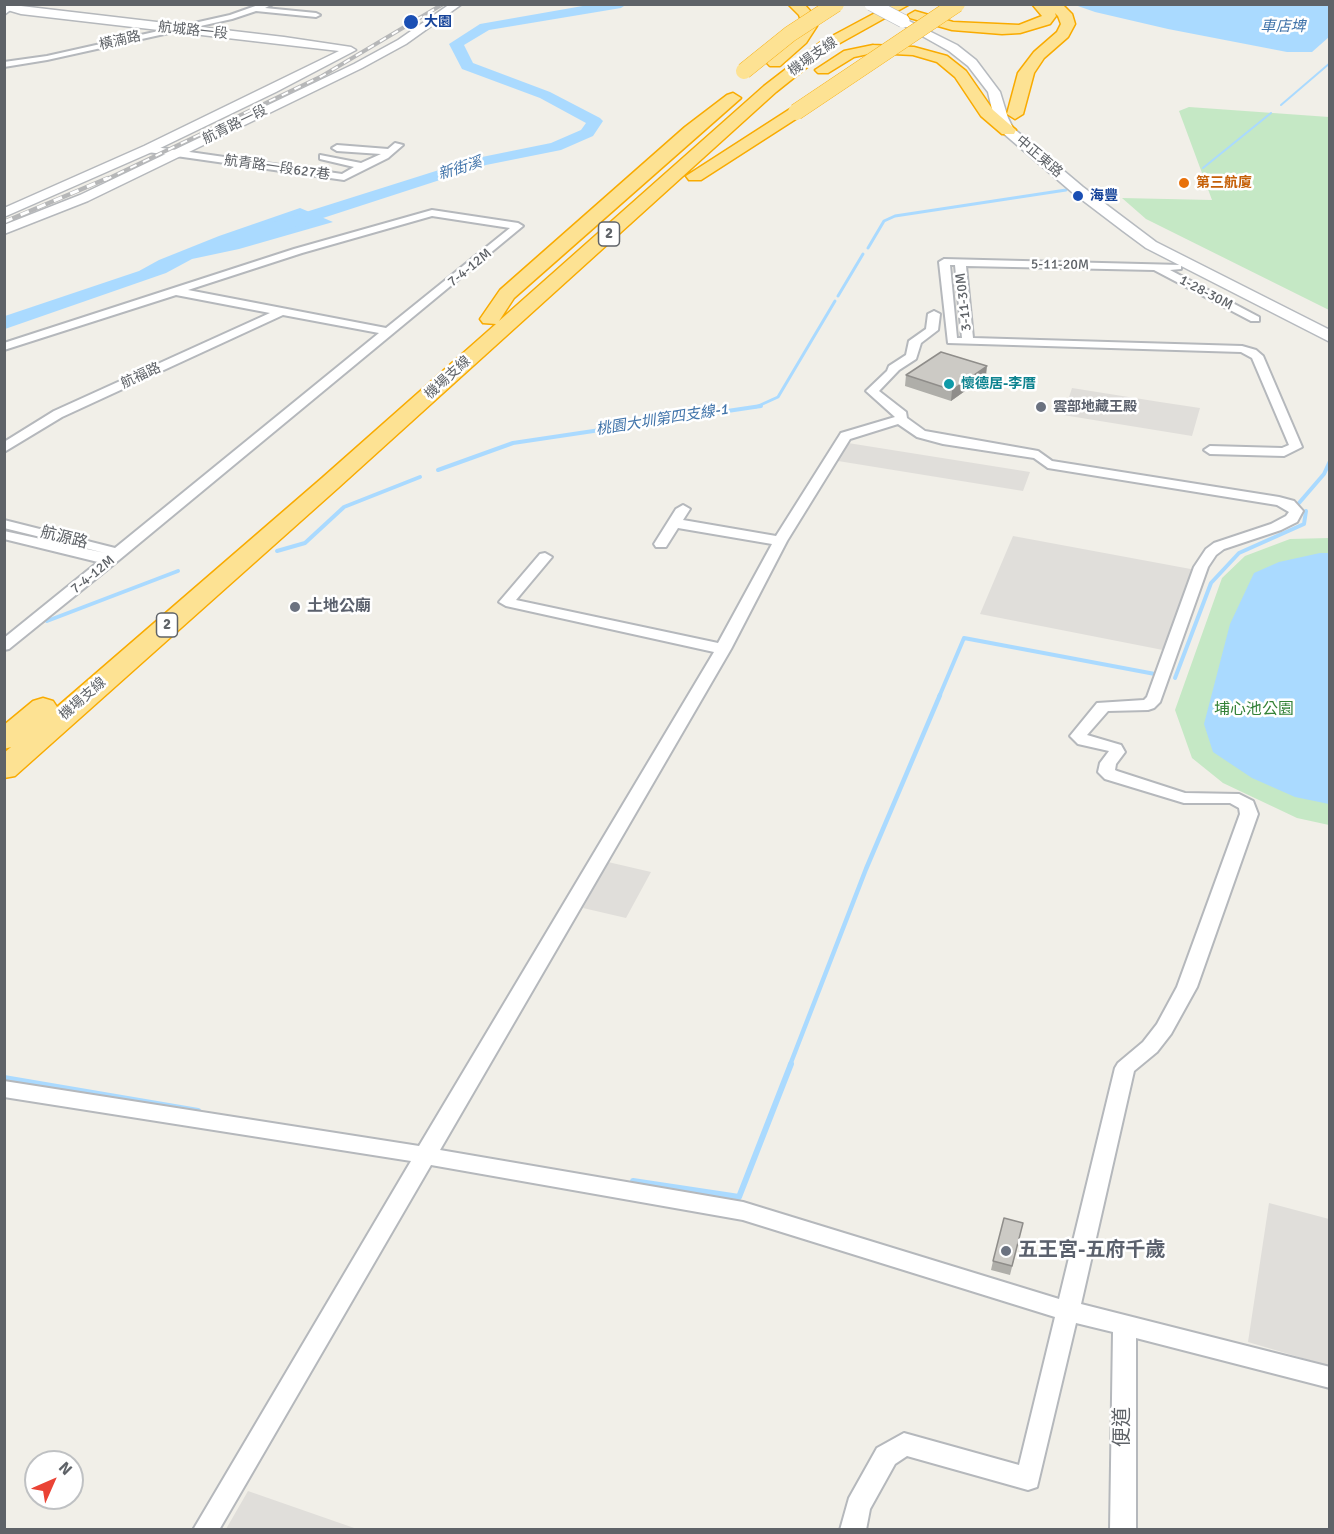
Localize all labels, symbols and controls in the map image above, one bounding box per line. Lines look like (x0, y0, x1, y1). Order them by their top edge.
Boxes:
marker: 大園 (402, 13, 420, 31)
place label: 大園 (424, 14, 452, 30)
water label: 車店埤 (1261, 18, 1305, 36)
street label: 航城路一段 (157, 19, 229, 43)
street label: 橫湳路 (98, 28, 142, 54)
street label: 機場支線 (785, 34, 841, 80)
street label: 航青路一段 (200, 102, 270, 148)
street label: 中正東路 (1012, 133, 1066, 181)
street label: 航青路一段627巷 (223, 152, 331, 184)
water label: 新街溪 (436, 154, 484, 184)
place label: 第三航廈 (1196, 175, 1252, 191)
marker: 第三航廈 (1177, 176, 1191, 190)
place label: 海豐 (1090, 188, 1118, 204)
marker: 海豐 (1071, 189, 1085, 203)
road number: 2 (598, 222, 620, 246)
street label: 7-4-12M (445, 245, 495, 291)
street label: 5-11-20M (1031, 256, 1089, 274)
street label: 3-11-30M (953, 272, 975, 332)
street label: 1-28-30M (1176, 272, 1236, 314)
street label: 機場支線 (422, 353, 474, 403)
street label: 航福路 (118, 360, 164, 392)
place label: 懷德居-李厝 (961, 376, 1036, 392)
marker: 懷德居-李厝 (942, 377, 956, 391)
place label: 雲部地藏王殿 (1053, 399, 1137, 415)
marker: 雲部地藏王殿 (1034, 400, 1048, 414)
water label: 桃園大圳第四支線-1 (595, 401, 729, 439)
street label: 航源路 (38, 523, 90, 553)
street label: 7-4-12M (68, 552, 118, 598)
place label: 土地公廟 (307, 597, 371, 617)
marker: 土地公廟 (288, 600, 302, 614)
road number: 2 (156, 613, 178, 637)
street label: 機場支線 (56, 674, 110, 724)
park label: 埔心池公園 (1214, 700, 1294, 720)
place label: 五王宮-五府千歲 (1018, 1239, 1166, 1263)
marker: 五王宮-五府千歲 (999, 1244, 1013, 1258)
street label: 便道 (1111, 1407, 1135, 1447)
north arrow (24, 1450, 84, 1510)
text: N (54, 1458, 76, 1480)

